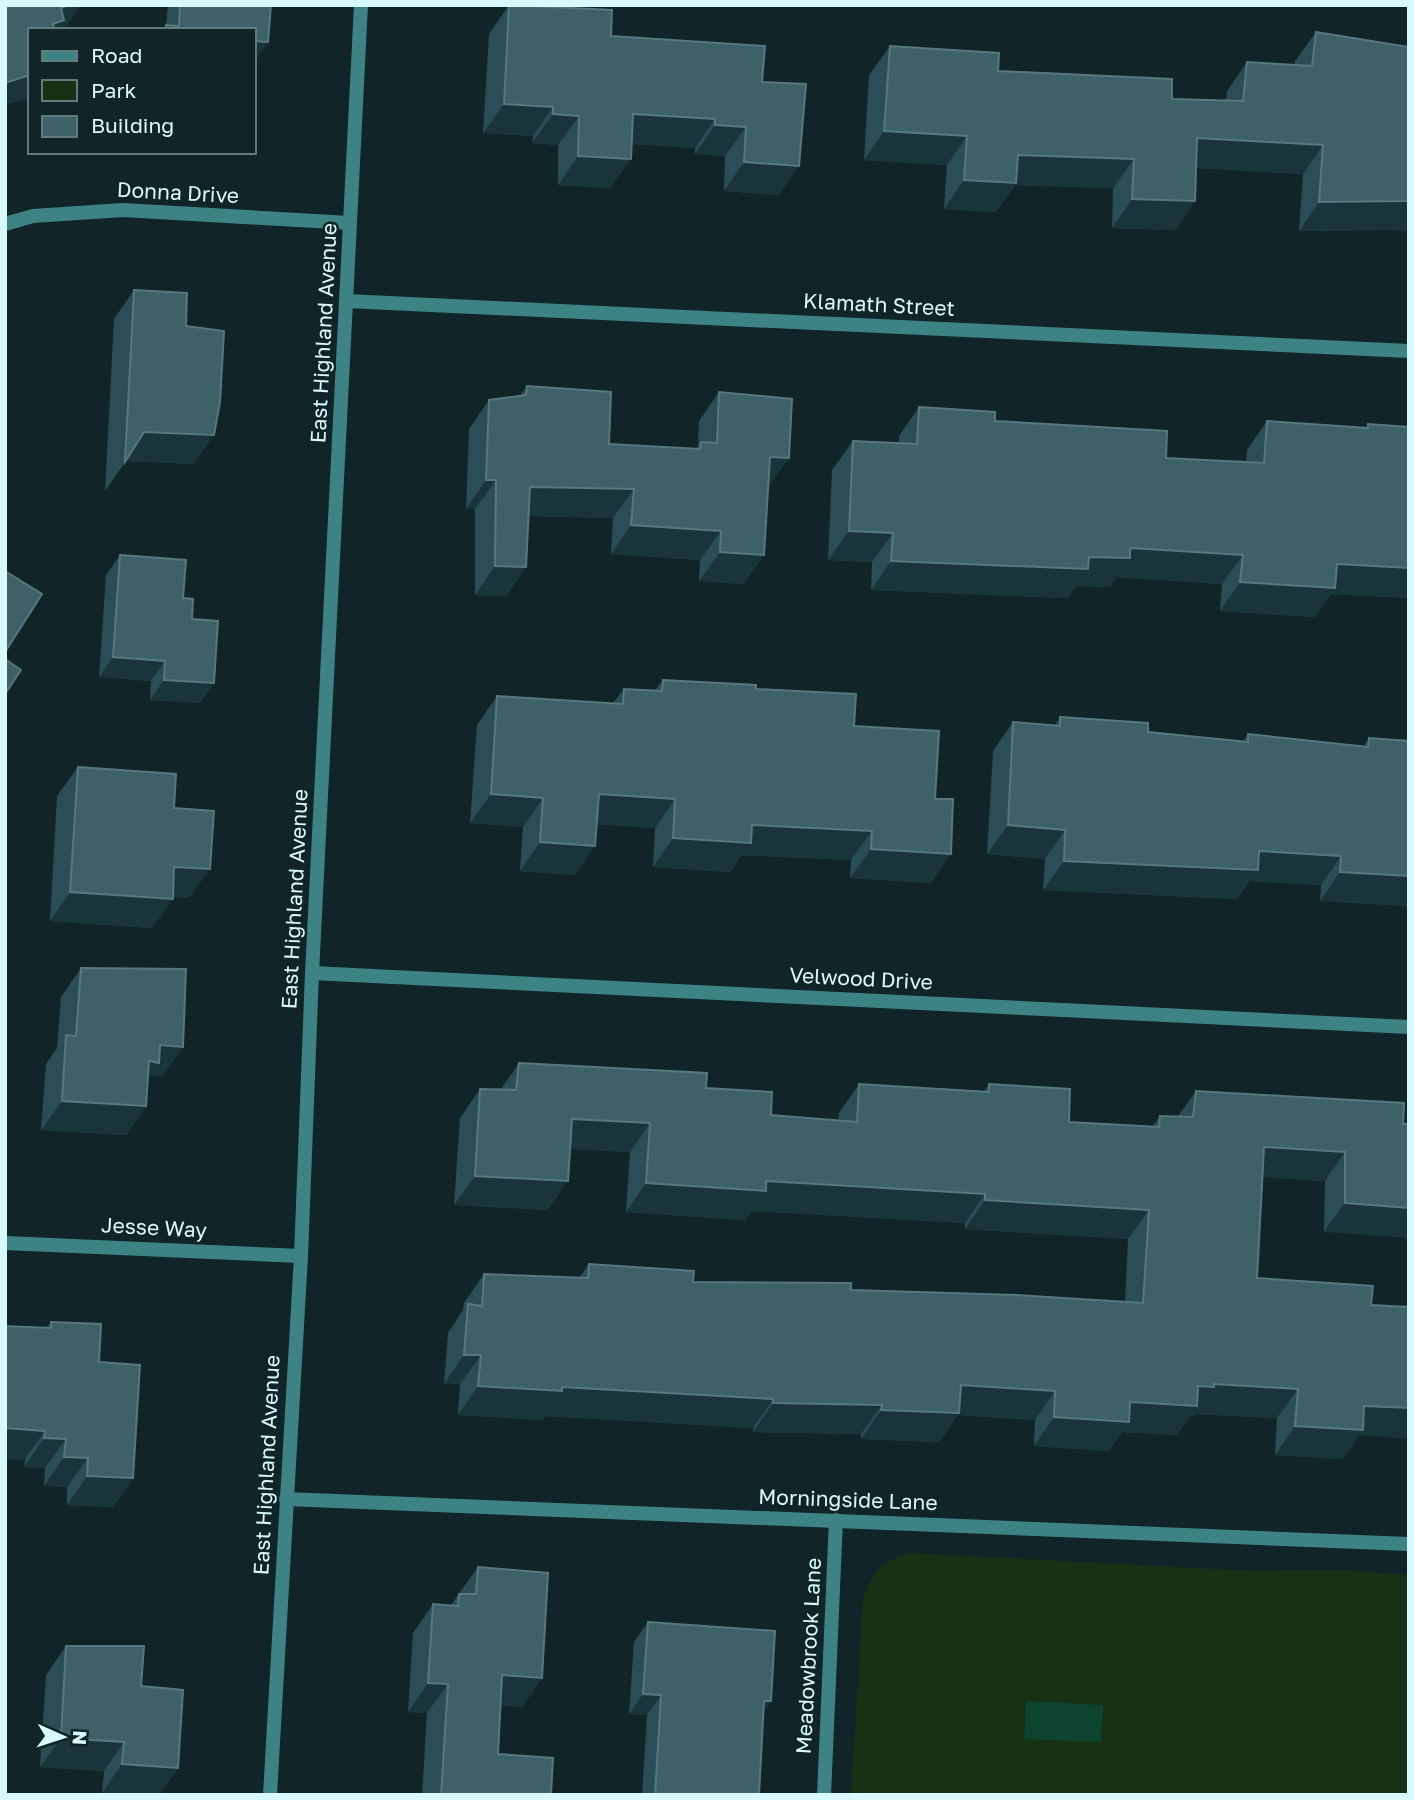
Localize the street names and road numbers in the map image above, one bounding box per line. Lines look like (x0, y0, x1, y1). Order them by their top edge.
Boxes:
street label: Donna Drive (116, 176, 240, 208)
street label: East Highland Avenue (304, 222, 342, 444)
street label: Klamath Street (803, 287, 956, 321)
street label: East Highland Avenue (275, 788, 313, 1010)
street label: Velwood Drive (789, 961, 933, 995)
street label: Jesse Way (100, 1211, 208, 1243)
street label: East Highland Avenue (247, 1354, 285, 1576)
street label: Morningside Lane (758, 1483, 938, 1515)
street label: Meadowbrook Lane (790, 1557, 826, 1755)

